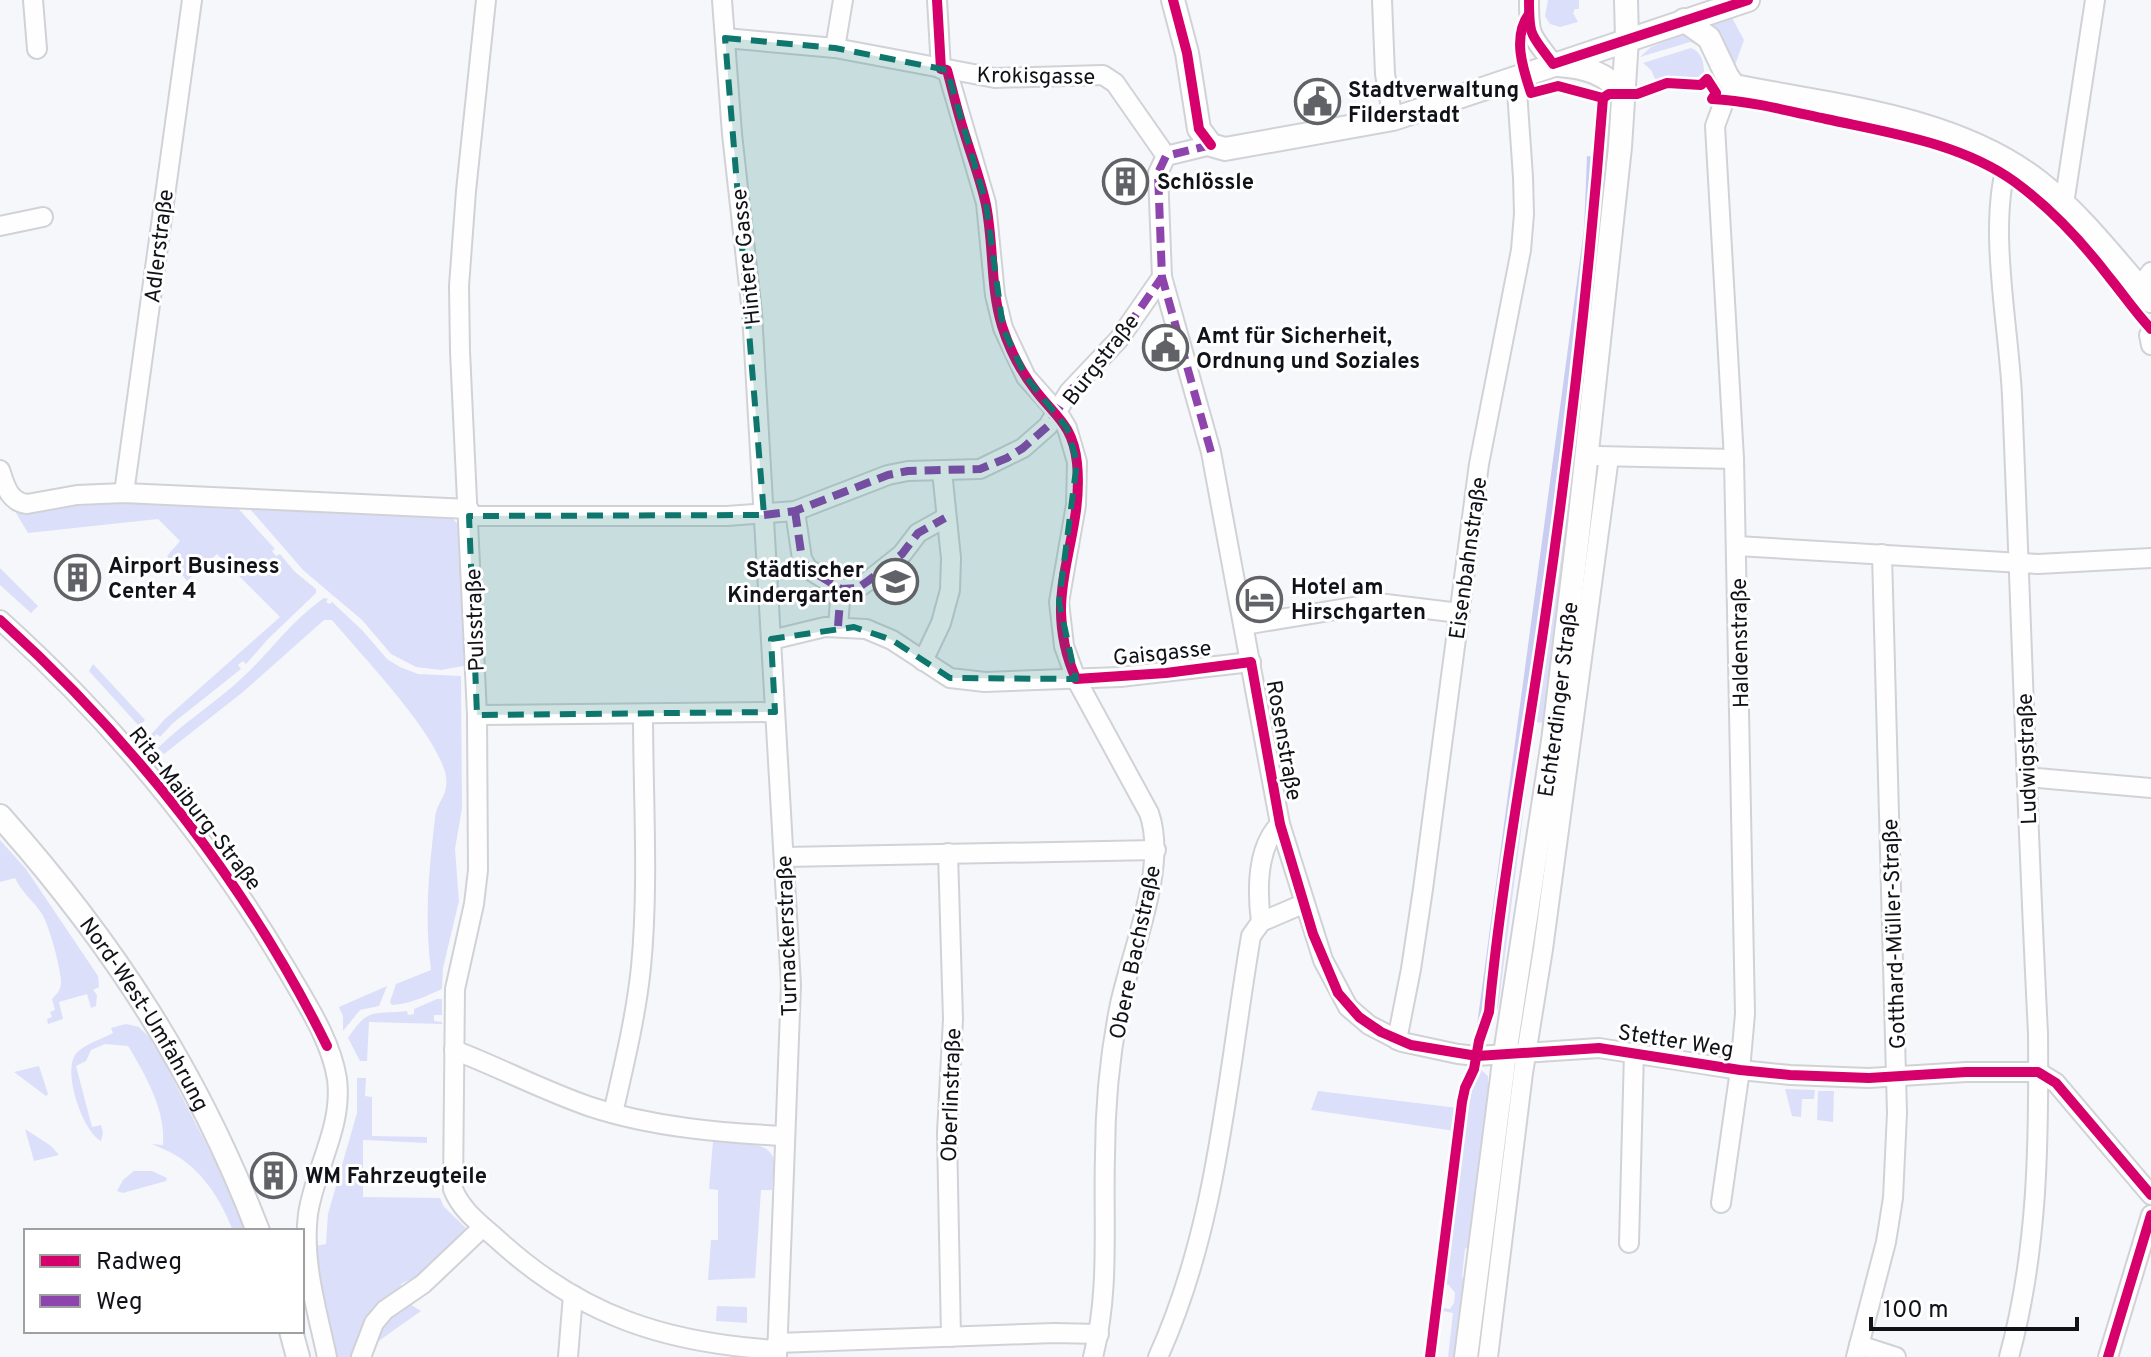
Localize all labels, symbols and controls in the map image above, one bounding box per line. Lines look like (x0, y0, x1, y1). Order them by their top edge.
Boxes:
street label: Krokisgasse (976, 63, 1095, 92)
public building icon: Stadtverwaltung Filderstadt (1293, 78, 1341, 126)
place label: Stadtverwaltung Filderstadt (1348, 78, 1519, 130)
building icon: Schlössle (1102, 157, 1150, 205)
place label: Schlössle (1157, 170, 1254, 197)
street label: Hintere Gasse (727, 187, 768, 326)
street label: Adlerstraße (140, 188, 181, 305)
street label: Burgstraße (1058, 309, 1146, 412)
public building icon: Amt für Sicherheit, Ordnung und Soziales (1141, 324, 1189, 372)
place label: Amt für Sicherheit, Ordnung und Soziales (1196, 324, 1420, 376)
street label: Eisenbahnstraße (1445, 475, 1494, 641)
building icon: Airport Business Center 4 (53, 554, 101, 602)
place label: Airport Business Center 4 (108, 554, 280, 606)
place label: Städtischer Kindergarten (727, 558, 864, 610)
school or university icon: Städtischer Kindergarten (871, 558, 919, 606)
street label: Pulsstraße (461, 568, 492, 672)
hotel icon: Hotel am Hirschgarten (1236, 575, 1284, 623)
place label: Hotel am Hirschgarten (1291, 575, 1426, 627)
street label: Haldenstraße (1727, 578, 1756, 708)
street label: Echterdinger Straße (1534, 601, 1586, 799)
street label: Gaisgasse (1112, 636, 1213, 673)
street label: Rosenstraße (1259, 678, 1306, 803)
street label: Ludwigstraße (2013, 693, 2044, 825)
street label: Rita-Maiburg-Straße (122, 722, 266, 897)
street label: Gotthard-Müller-Straße (1878, 818, 1913, 1050)
street label: Turnackerstraße (772, 855, 805, 1017)
street label: Obere Bachstraße (1105, 863, 1168, 1042)
street label: Nord-West-Umfahrung (72, 913, 214, 1116)
street label: Stetter Weg (1616, 1020, 1735, 1065)
street label: Oberlinstraße (937, 1028, 968, 1163)
building icon: WM Fahrzeugteile (250, 1151, 298, 1199)
place label: WM Fahrzeugteile (305, 1164, 487, 1191)
legend (24, 1229, 304, 1333)
text: Radweg (96, 1248, 182, 1278)
scale bar (1871, 1281, 2077, 1331)
text: Weg (96, 1288, 143, 1318)
text: 100 m (1883, 1296, 1949, 1326)

